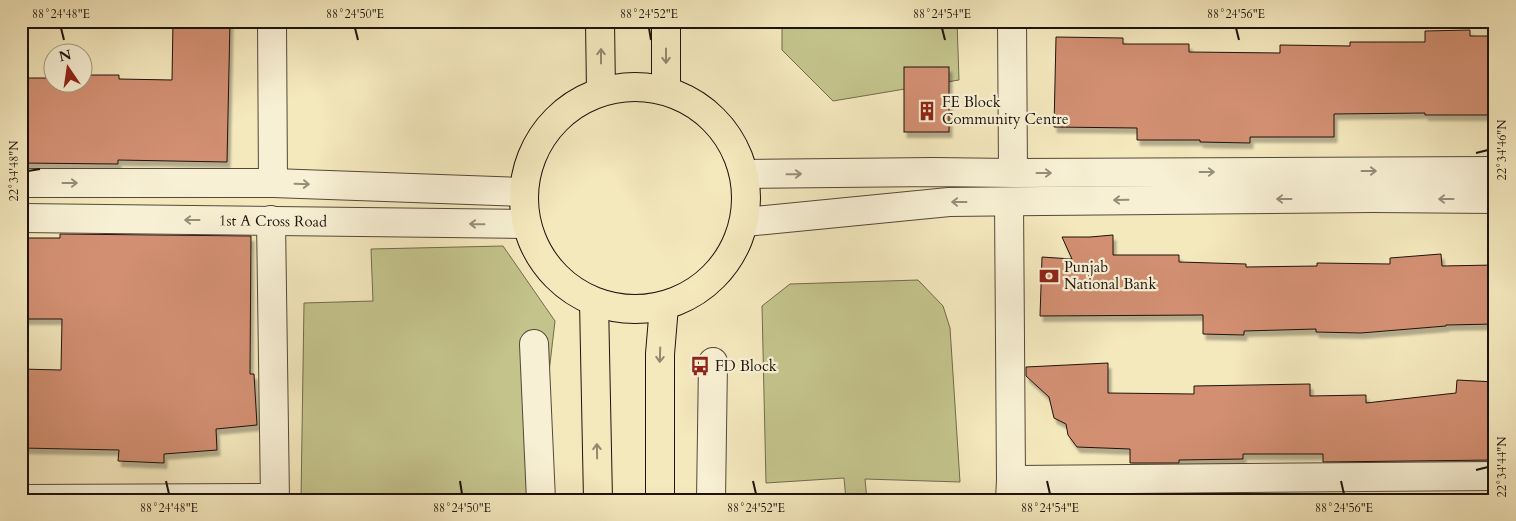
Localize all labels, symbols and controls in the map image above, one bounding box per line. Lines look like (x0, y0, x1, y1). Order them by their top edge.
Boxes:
text: 88°24'48"E (32, 6, 90, 22)
text: 88°24'50"E (326, 6, 384, 22)
text: 88°24'52"E (620, 6, 678, 22)
text: 88°24'54"E (913, 6, 971, 22)
text: 88°24'56"E (1207, 6, 1265, 22)
north arrow (42, 42, 92, 92)
text: N (57, 45, 73, 66)
one-way arrow (661, 47, 671, 63)
one-way arrow (596, 49, 606, 65)
place label: FE Block Community Centre (942, 92, 1069, 129)
building icon: FE Block Community Centre (916, 100, 938, 122)
text: 22°34'46"N (1494, 119, 1510, 180)
text: 22°34'48"N (6, 140, 22, 201)
one-way arrow (1361, 166, 1377, 176)
one-way arrow (1198, 167, 1215, 177)
one-way arrow (1036, 168, 1052, 178)
one-way arrow (786, 169, 802, 178)
one-way arrow (62, 179, 78, 188)
one-way arrow (294, 180, 310, 189)
one-way arrow (1276, 194, 1292, 204)
one-way arrow (1438, 194, 1454, 204)
one-way arrow (1113, 196, 1129, 205)
one-way arrow (951, 197, 967, 207)
street label: 1st A Cross Road (219, 210, 327, 232)
one-way arrow (184, 215, 200, 225)
one-way arrow (469, 219, 486, 229)
place label: Punjab National Bank (1064, 257, 1156, 294)
bank icon: Punjab National Bank (1038, 265, 1060, 287)
one-way arrow (656, 347, 665, 363)
bus stop icon: FD Block (689, 355, 711, 377)
place label: FD Block (715, 356, 777, 376)
text: 22°34'44"N (1494, 436, 1510, 497)
one-way arrow (592, 443, 602, 460)
text: 88°24'48"E (140, 500, 198, 516)
text: 88°24'50"E (433, 500, 491, 516)
text: 88°24'52"E (727, 500, 785, 516)
text: 88°24'54"E (1021, 500, 1079, 516)
text: 88°24'56"E (1315, 500, 1373, 516)

